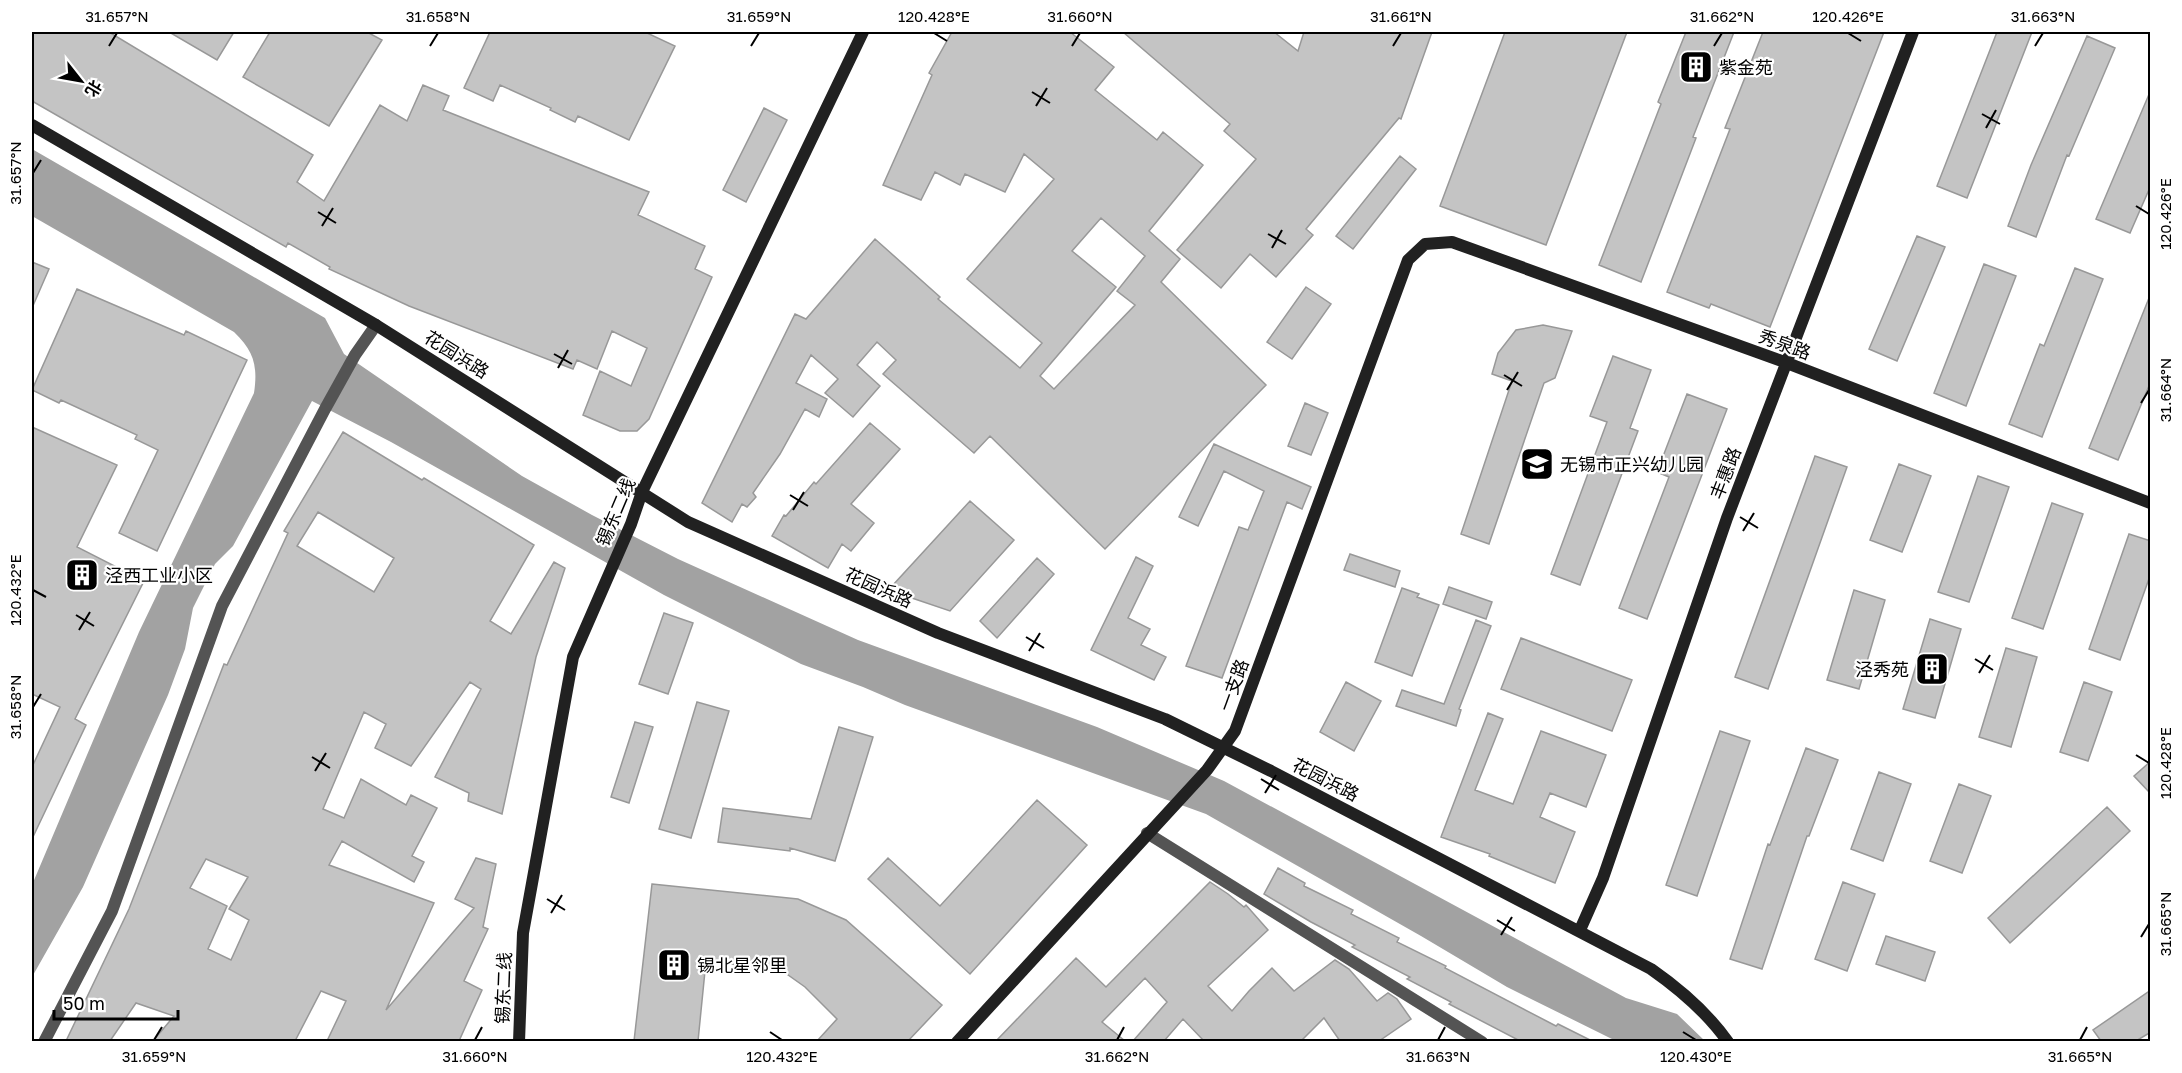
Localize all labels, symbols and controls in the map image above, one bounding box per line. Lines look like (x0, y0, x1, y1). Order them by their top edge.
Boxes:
text: 31.657°N (85, 7, 149, 25)
text: 31.658°N (406, 7, 470, 25)
text: 31.659°N (727, 7, 791, 25)
text: 120.428°E (898, 7, 970, 25)
text: 31.660°N (1047, 7, 1113, 25)
text: 31.661°N (1370, 7, 1432, 25)
text: 31.662°N (1690, 7, 1754, 25)
text: 120.426°E (1812, 7, 1884, 25)
text: 31.663°N (2011, 7, 2075, 25)
building icon: 紫金苑 (1678, 49, 1714, 85)
north arrow (51, 51, 111, 111)
place label: 紫金苑 (1719, 56, 1773, 78)
text: 北 (81, 77, 107, 101)
text: 31.657°N (6, 141, 24, 205)
text: 120.426°E (2156, 178, 2174, 250)
street label: 秀泉路 (1756, 324, 1814, 364)
street label: 花园浜路 (421, 326, 493, 382)
text: 31.664°N (2156, 358, 2174, 422)
street label: 丰惠路 (1705, 444, 1745, 502)
school or university icon: 无锡市正兴幼儿园 (1519, 446, 1555, 482)
place label: 无锡市正兴幼儿园 (1560, 453, 1704, 475)
street label: 锡东二线 (591, 475, 639, 549)
text: 120.432°E (6, 554, 24, 626)
building icon: 泾西工业小区 (64, 557, 100, 593)
street label: 花园浜路 (842, 562, 916, 612)
place label: 泾西工业小区 (105, 564, 213, 586)
building icon: 泾秀苑 (1914, 651, 1950, 687)
street label: 一支路 (1213, 656, 1253, 714)
place label: 泾秀苑 (1855, 658, 1909, 680)
text: 31.658°N (6, 675, 24, 739)
text: 120.428°E (2156, 727, 2174, 799)
street label: 花园浜路 (1289, 753, 1363, 805)
text: 31.665°N (2156, 892, 2174, 956)
building icon: 锡北星邻里 (656, 947, 692, 983)
street label: 锡东二线 (491, 952, 515, 1024)
place label: 锡北星邻里 (697, 954, 787, 976)
scale bar (54, 983, 178, 1021)
text: 50 m (63, 992, 105, 1014)
text: 31.659°N (122, 1047, 186, 1065)
text: 31.660°N (442, 1047, 508, 1065)
text: 120.432°E (746, 1047, 818, 1065)
text: 31.662°N (1085, 1047, 1149, 1065)
text: 31.663°N (1406, 1047, 1470, 1065)
text: 120.430°E (1660, 1047, 1732, 1065)
text: 31.665°N (2048, 1047, 2112, 1065)

